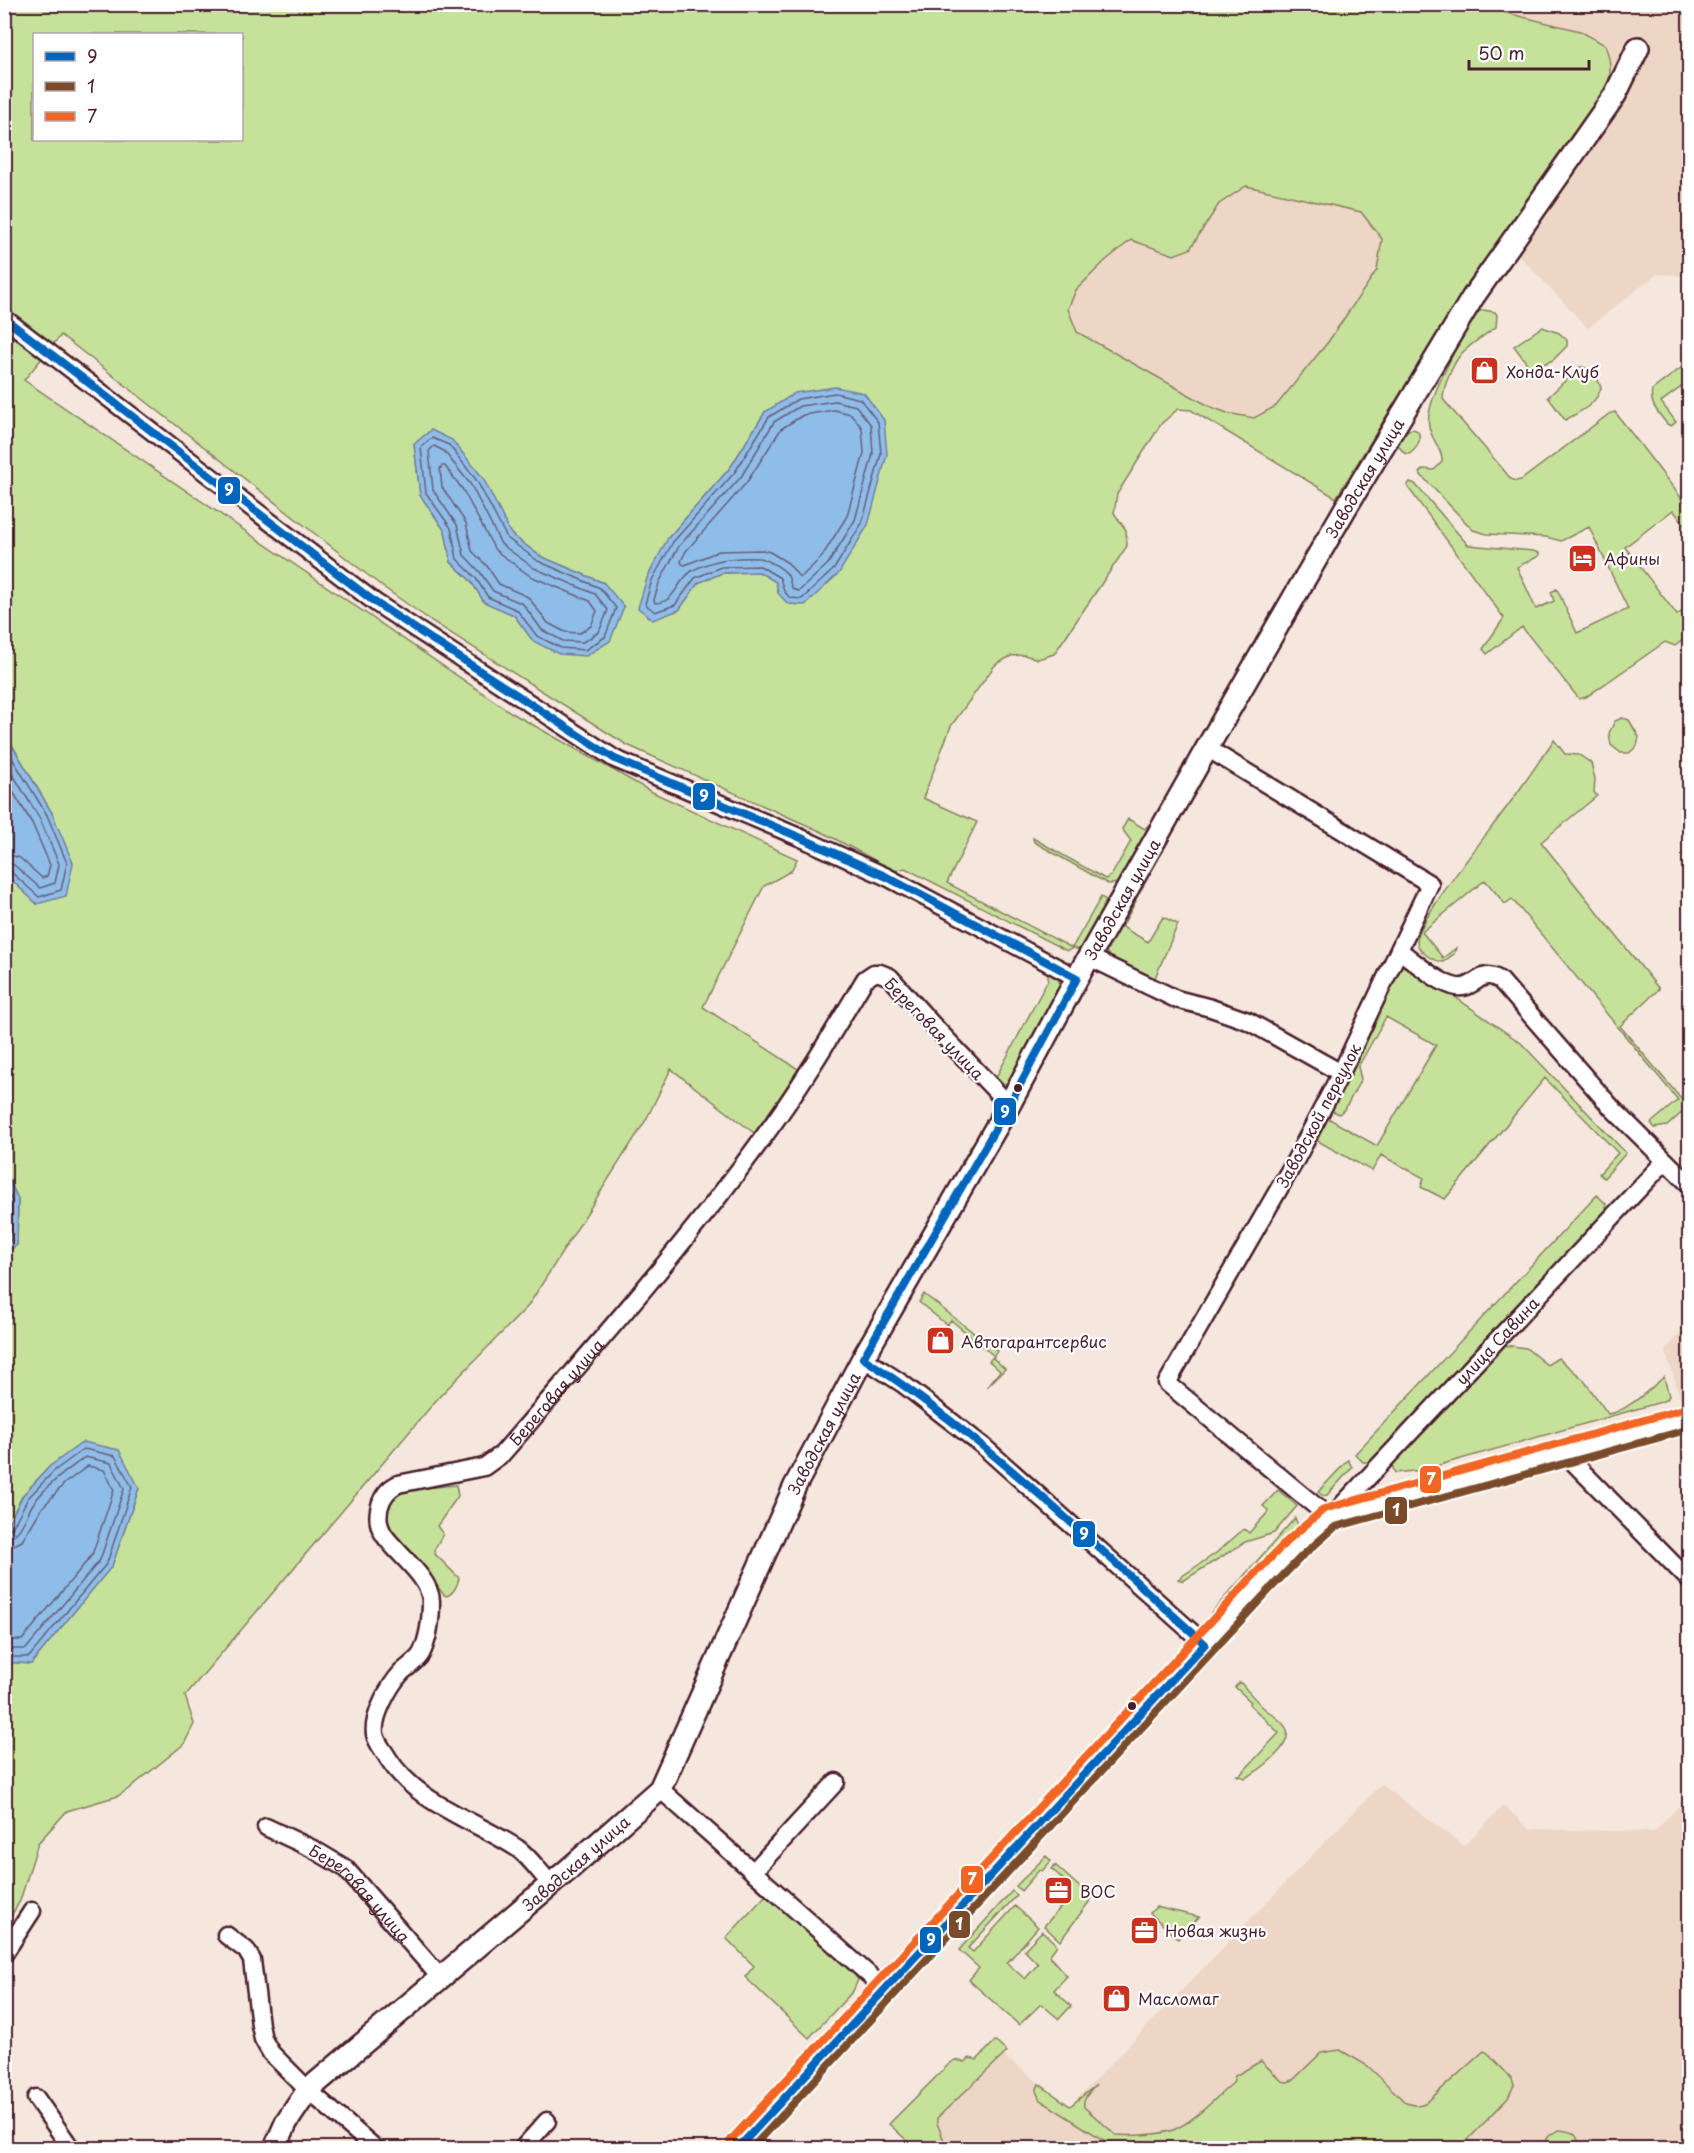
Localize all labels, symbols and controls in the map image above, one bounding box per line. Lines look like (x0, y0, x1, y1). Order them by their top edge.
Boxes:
legend (33, 33, 243, 141)
scale bar (1469, 33, 1589, 71)
text: 50 m (1478, 39, 1525, 66)
text: 9 (87, 42, 98, 69)
text: 1 (87, 72, 95, 99)
text: 7 (87, 102, 97, 129)
shop icon: Хонда-Клуб (1469, 355, 1501, 387)
place label: Хонда-Клуб (1506, 359, 1599, 383)
street label: Заводская улица (1319, 413, 1409, 542)
line badge: 9 (217, 476, 241, 505)
text: 9 (224, 477, 234, 501)
hotel icon: Афины (1567, 542, 1599, 574)
place label: Афины (1604, 546, 1660, 570)
line badge: 9 (692, 782, 716, 811)
text: 9 (699, 783, 709, 807)
street label: Заводская улица (1078, 834, 1166, 964)
street label: Береговая улица (880, 971, 990, 1085)
street label: Заводской переулок (1270, 1038, 1366, 1191)
unlabelled marker (1012, 1082, 1024, 1094)
line badge: 9 (993, 1097, 1017, 1126)
text: 9 (1000, 1099, 1010, 1123)
street label: улица Савина (1449, 1291, 1544, 1390)
shop icon: Автогарантсервис (924, 1325, 956, 1357)
place label: Автогарантсервис (961, 1329, 1107, 1353)
street label: Береговая улица (503, 1333, 609, 1450)
street label: Заводская улица (781, 1367, 866, 1498)
line badge: 7 (1419, 1465, 1442, 1494)
text: 7 (1426, 1466, 1436, 1490)
line badge: 1 (1384, 1496, 1408, 1525)
text: 1 (1392, 1497, 1400, 1521)
line badge: 9 (1072, 1520, 1096, 1548)
text: 9 (1079, 1521, 1089, 1545)
unlabelled marker (1126, 1700, 1138, 1712)
street label: Заводская улица (516, 1809, 635, 1916)
street label: Береговая улица (305, 1838, 417, 1948)
line badge: 7 (960, 1865, 984, 1894)
text: 7 (967, 1866, 977, 1890)
office icon: ВОС (1043, 1875, 1075, 1907)
place label: ВОС (1080, 1879, 1116, 1903)
line badge: 1 (948, 1910, 971, 1939)
text: 1 (955, 1911, 963, 1935)
office icon: Новая жизнь (1128, 1914, 1160, 1946)
place label: Новая жизнь (1165, 1918, 1266, 1942)
line badge: 9 (919, 1926, 942, 1954)
text: 9 (926, 1927, 936, 1951)
shop icon: Масломаг (1101, 1982, 1133, 2014)
place label: Масломаг (1138, 1986, 1220, 2010)

